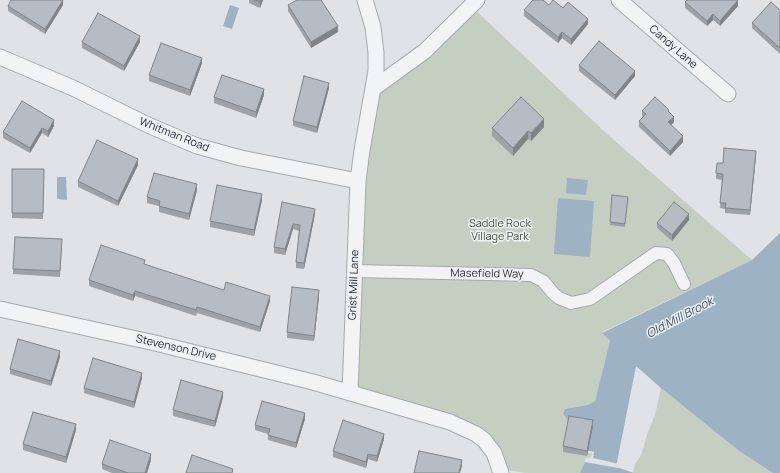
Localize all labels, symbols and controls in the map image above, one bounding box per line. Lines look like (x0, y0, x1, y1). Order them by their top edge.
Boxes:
street label: Candy Lane (646, 22, 700, 72)
street label: Whitman Road (137, 115, 211, 155)
park label: Saddle Rock Village Park (469, 217, 531, 243)
street label: Grist Mill Lane (346, 250, 362, 320)
street label: Masefield Way (450, 267, 524, 281)
water label: Old Mill Brook (644, 294, 716, 342)
street label: Stevenson Drive (135, 332, 217, 364)

